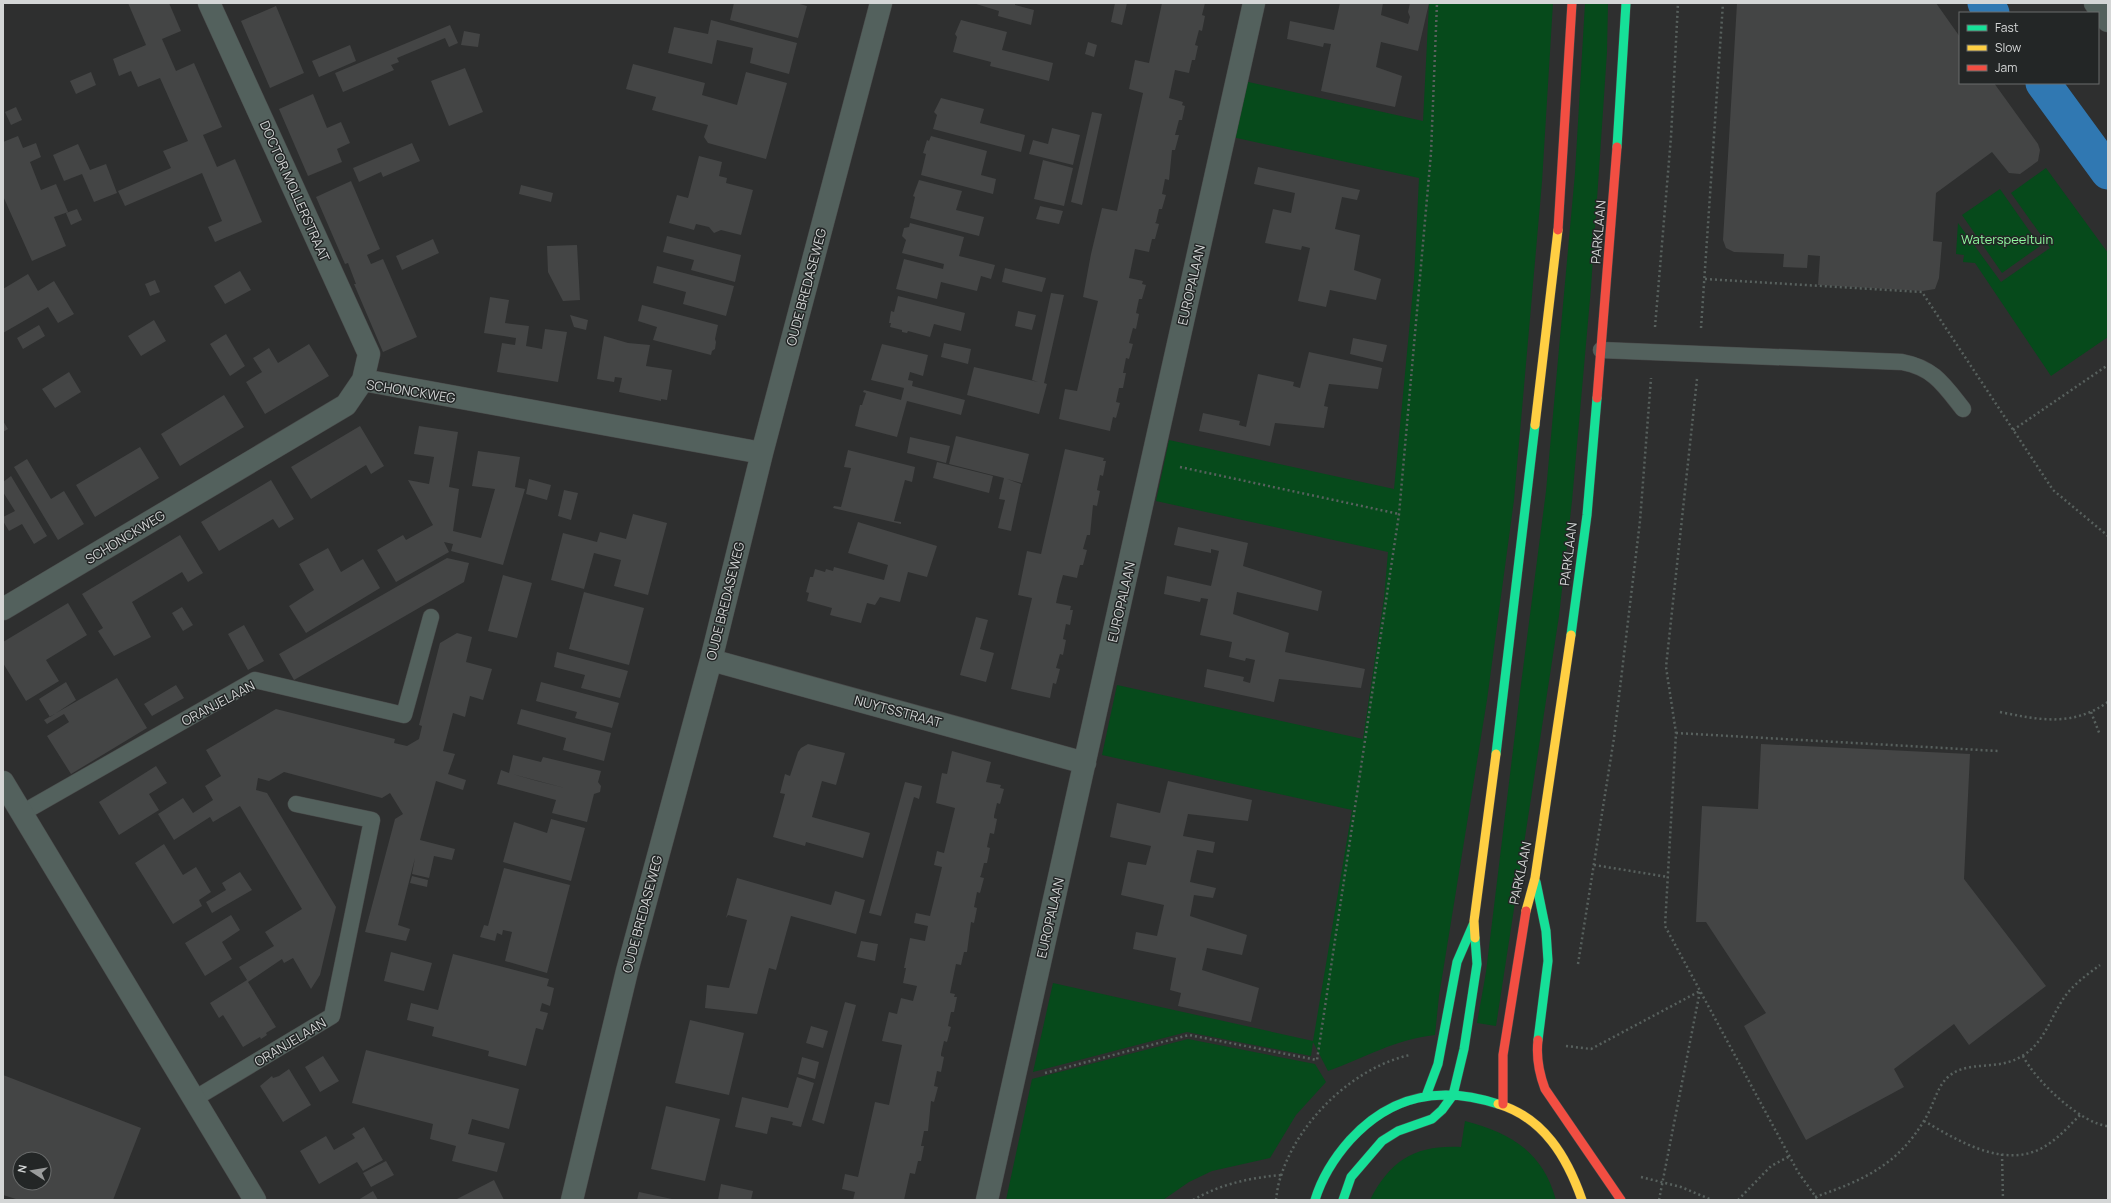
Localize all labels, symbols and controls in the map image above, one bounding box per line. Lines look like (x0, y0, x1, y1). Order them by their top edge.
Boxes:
legend (1959, 12, 2099, 84)
text: Fast (1995, 19, 2019, 36)
text: Slow (1995, 39, 2021, 56)
text: Jam (1995, 59, 2017, 76)
street label: DOCTOR MOLLERSTRAAT (256, 118, 334, 265)
street label: PARKLAAN (1586, 199, 1610, 265)
street label: OUDE BREDASEWEG (782, 226, 830, 348)
park label: Waterspeeltuin (1961, 230, 2053, 248)
street label: EUROPALAAN (1173, 243, 1209, 327)
street label: SCHONCKWEG (365, 375, 457, 407)
street label: SCHONCKWEG (82, 506, 168, 568)
street label: PARKLAAN (1555, 521, 1581, 587)
street label: OUDE BREDASEWEG (702, 540, 748, 662)
street label: EUROPALAAN (1103, 560, 1139, 644)
street label: ORANJELAAN (178, 676, 258, 730)
street label: NUYTSSTRAAT (852, 691, 944, 731)
street label: PARKLAAN (1505, 840, 1535, 906)
street label: OUDE BREDASEWEG (618, 853, 666, 975)
street label: EUROPALAAN (1032, 876, 1068, 960)
street label: ORANJELAAN (251, 1014, 329, 1070)
north arrow (12, 1151, 52, 1191)
text: N (14, 1163, 30, 1174)

